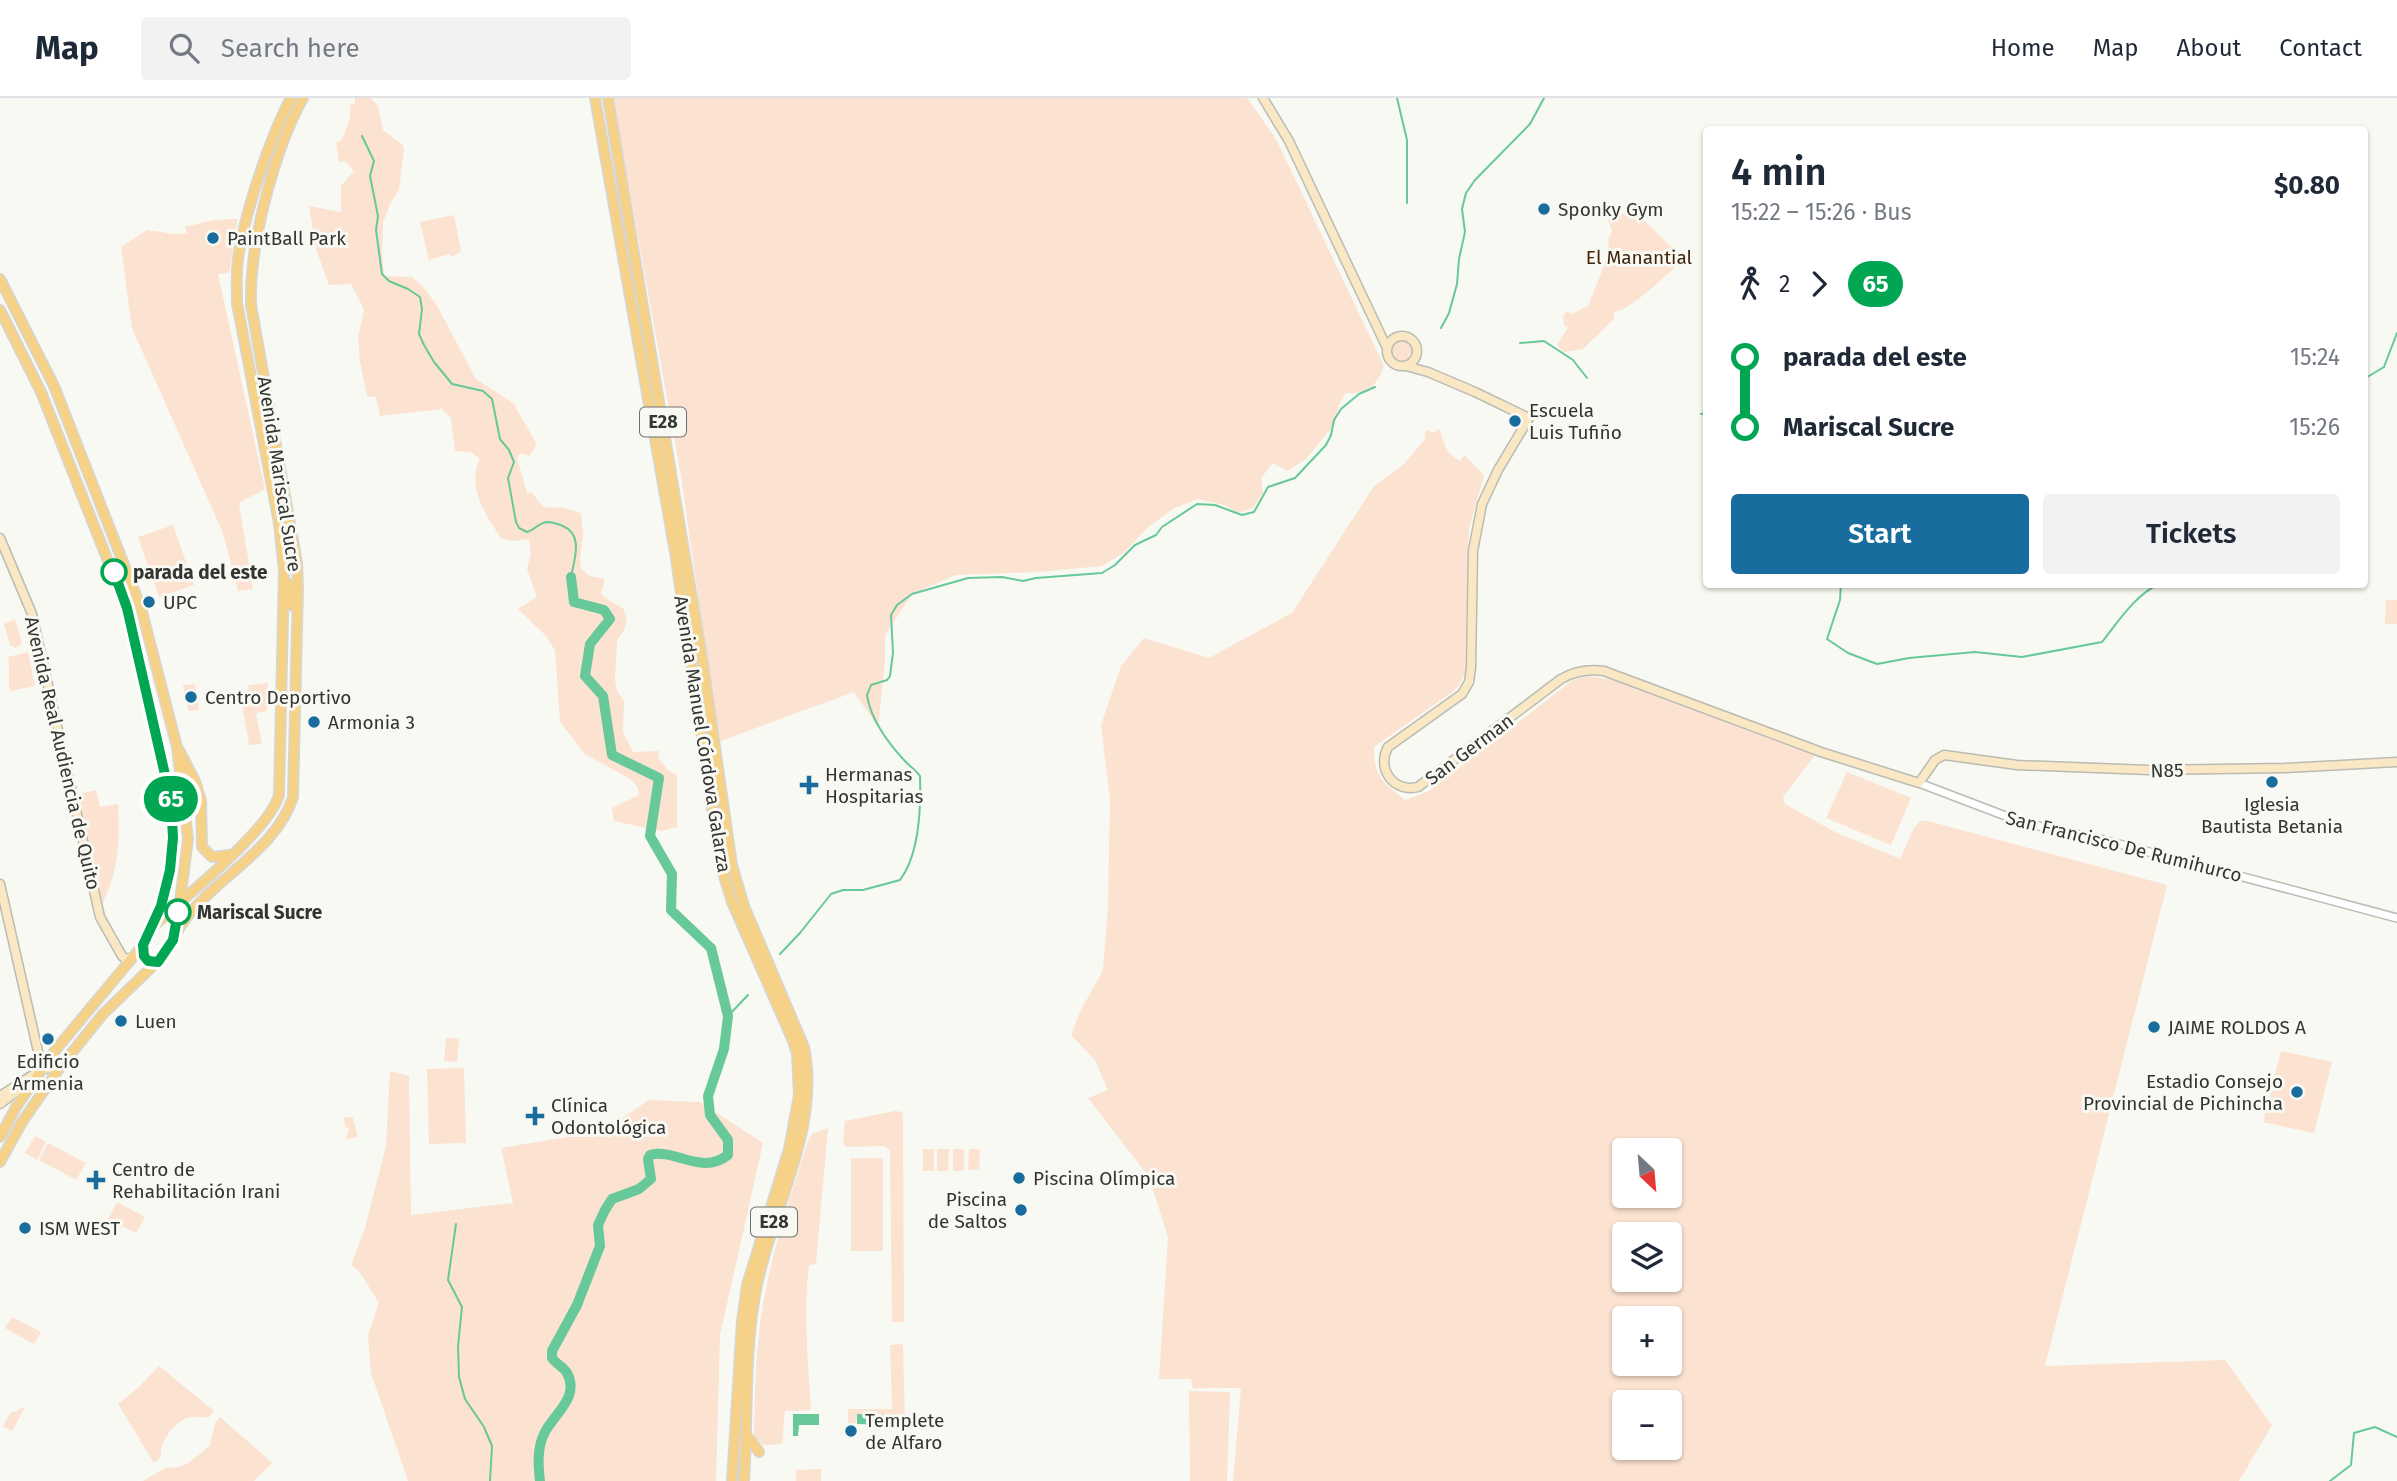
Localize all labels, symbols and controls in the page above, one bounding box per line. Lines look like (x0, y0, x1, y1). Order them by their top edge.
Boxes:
search box (141, 17, 631, 80)
text: Map (35, 28, 99, 68)
icon: search (165, 29, 203, 67)
text: Search here (221, 33, 360, 64)
text: Home (1991, 34, 2055, 62)
text: Map (2093, 34, 2139, 62)
text: About (2177, 34, 2241, 62)
text: Contact (2279, 34, 2362, 62)
text: 4 min (1731, 149, 1826, 195)
text: $0.80 (2274, 170, 2340, 201)
place label: Sponky Gym (1558, 198, 1664, 221)
text: 15:22 – 15:26 · Bus (1731, 198, 1911, 226)
marker: Sponky Gym (1536, 201, 1552, 217)
place label: PaintBall Park (227, 227, 346, 250)
marker: PaintBall Park (205, 230, 221, 246)
park label: El Manantial (1586, 246, 1693, 269)
icon: walk (1731, 265, 1769, 303)
icon: forward (1800, 265, 1838, 303)
text: 2 (1779, 270, 1790, 298)
text: 65 (1862, 270, 1889, 298)
text: parada del este (1783, 342, 1967, 373)
text: 15:24 (2290, 343, 2340, 371)
street label: Avenida Mariscal Sucre (253, 375, 306, 574)
place label: Escuela Luis Tufiño (1529, 399, 1622, 444)
road number: E28 (640, 408, 686, 436)
text: Mariscal Sucre (1783, 412, 1954, 443)
marker: Escuela Luis Tufiño (1507, 413, 1523, 429)
text: 15:26 (2289, 413, 2340, 441)
button: Start (1731, 494, 2029, 574)
button: Tickets (2043, 494, 2340, 574)
marker: parada del este (101, 559, 127, 585)
place label: parada del este (133, 561, 267, 584)
place label: UPC (163, 591, 198, 614)
marker: UPC (141, 594, 157, 610)
street label: Avenida Manuel Córdova Galarza (669, 594, 736, 874)
street label: Avenida Real Audiencia de Quito (20, 614, 105, 892)
place label: Centro Deportivo (205, 686, 351, 709)
marker: Centro Deportivo (183, 689, 199, 705)
street label: San German (1421, 709, 1518, 790)
place label: Armonia 3 (328, 711, 415, 734)
marker: Armonia 3 (306, 714, 322, 730)
street label: N85 (2150, 758, 2184, 783)
place label: Hermanas Hospitarias (825, 763, 923, 808)
marker: Iglesia Bautista Betania (2264, 774, 2280, 790)
marker: Hermanas Hospitarias (799, 775, 819, 795)
line badge: 65 (140, 776, 202, 822)
text: 65 (158, 785, 184, 813)
place label: Iglesia Bautista Betania (2201, 793, 2343, 838)
street label: San Francisco De Rumihurco (2004, 806, 2244, 887)
marker: Mariscal Sucre (165, 899, 191, 925)
place label: Mariscal Sucre (197, 901, 322, 924)
place label: Luen (135, 1010, 177, 1033)
marker: Luen (113, 1013, 129, 1029)
place label: JAIME ROLDOS A (2168, 1016, 2306, 1039)
marker: JAIME ROLDOS A (2146, 1019, 2162, 1035)
marker: Edificio Armenia (40, 1031, 56, 1047)
place label: Edificio Armenia (12, 1050, 84, 1095)
place label: Estadio Consejo Provincial de Pichincha (2083, 1070, 2283, 1115)
marker: Estadio Consejo Provincial de Pichincha (2289, 1084, 2305, 1100)
place label: Clínica Odontológica (551, 1094, 666, 1139)
marker: Clínica Odontológica (525, 1106, 545, 1126)
north arrow (1612, 1138, 1682, 1208)
map controls (1612, 1138, 1682, 1460)
place label: Centro de Rehabilitación Irani (112, 1158, 280, 1203)
place label: Piscina Olímpica (1033, 1167, 1175, 1190)
marker: Centro de Rehabilitación Irani (86, 1170, 106, 1190)
marker: Piscina Olímpica (1011, 1170, 1027, 1186)
place label: Piscina de Saltos (928, 1188, 1007, 1233)
marker: Piscina de Saltos (1013, 1202, 1029, 1218)
road number: E28 (751, 1208, 797, 1237)
place label: ISM WEST (39, 1217, 120, 1240)
marker: ISM WEST (17, 1220, 33, 1236)
button: layers (1612, 1222, 1682, 1292)
button: + (1612, 1306, 1682, 1376)
button: − (1612, 1390, 1682, 1460)
place label: Templete de Alfaro (865, 1409, 944, 1454)
marker: Templete de Alfaro (843, 1423, 859, 1439)

